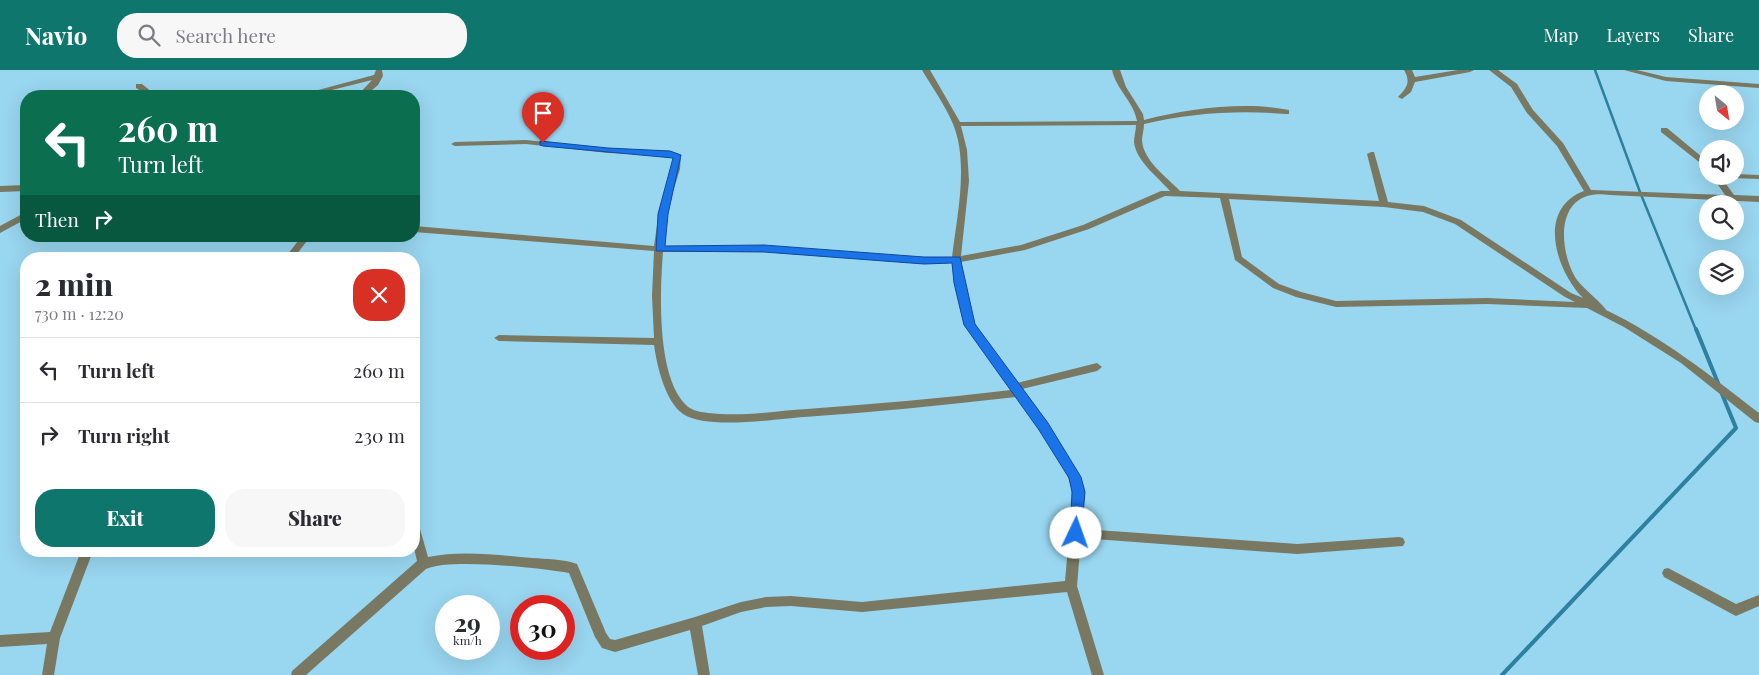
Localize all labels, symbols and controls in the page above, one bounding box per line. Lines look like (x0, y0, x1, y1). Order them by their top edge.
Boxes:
search box (117, 13, 467, 58)
text: Navio (25, 19, 87, 51)
icon: search (135, 21, 163, 49)
text: Search here (175, 22, 276, 48)
text: Map (1543, 23, 1578, 47)
text: Layers (1606, 23, 1660, 47)
text: Share (1688, 23, 1734, 47)
north arrow (1699, 85, 1744, 130)
map controls (1699, 85, 1744, 295)
pin (522, 92, 564, 143)
icon: arrive (529, 99, 557, 127)
text: 260 m (118, 104, 218, 151)
icon: left (35, 110, 100, 175)
button: sound (1699, 140, 1744, 185)
text: Turn left (118, 149, 203, 179)
button: search (1699, 195, 1744, 240)
icon: right (89, 205, 117, 233)
text: Then (35, 206, 79, 232)
button: layers (1699, 250, 1744, 295)
text: 2 min (35, 264, 113, 304)
button: close (353, 269, 405, 321)
text: 730 m · 12:20 (35, 303, 124, 324)
icon: left (35, 356, 63, 384)
text: Turn left (78, 357, 155, 383)
text: 260 m (353, 357, 405, 383)
icon: right (35, 421, 63, 449)
text: Turn right (78, 422, 170, 448)
text: 230 m (354, 422, 405, 448)
button: Exit (35, 489, 215, 547)
button: Share (225, 489, 405, 547)
position arrow (1049, 506, 1101, 558)
speed limit sign: 30 (510, 595, 575, 660)
text: 29 (454, 605, 481, 638)
text: km/h (453, 632, 482, 648)

